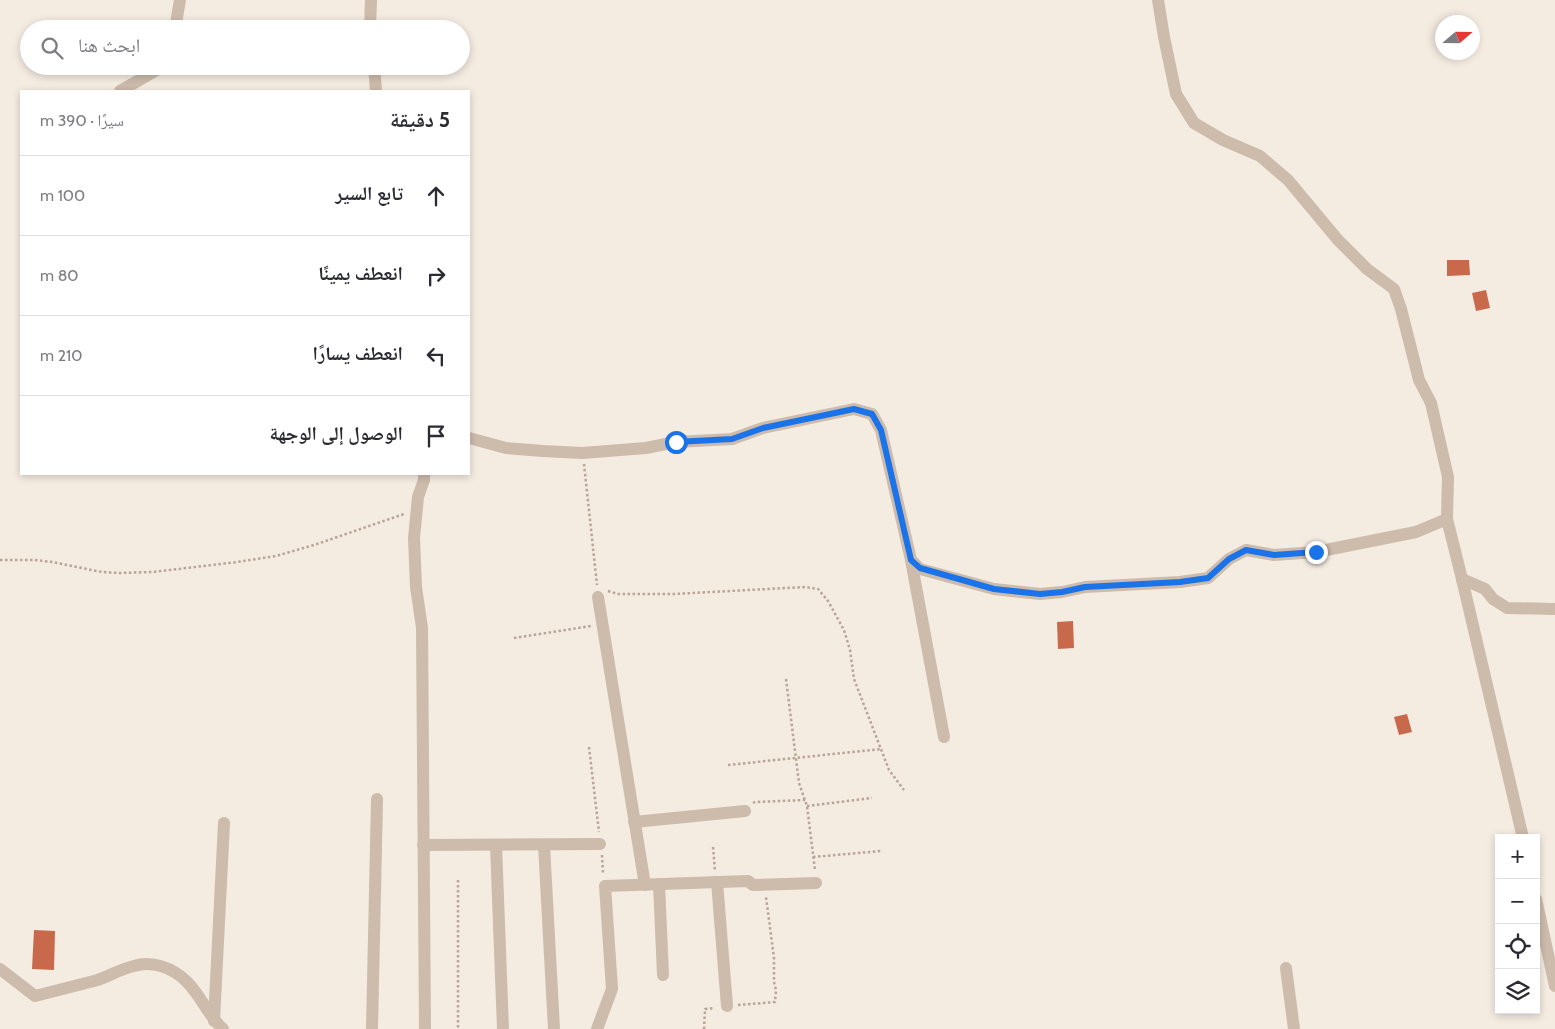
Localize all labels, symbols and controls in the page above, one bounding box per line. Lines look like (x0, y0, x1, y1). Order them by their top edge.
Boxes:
north arrow (1435, 15, 1480, 60)
search box (20, 20, 470, 75)
icon: search (38, 34, 66, 62)
text: ابحث هنا (78, 34, 140, 57)
text: 5 دقيقة (390, 107, 450, 132)
text: سيرًا · 390 m (40, 111, 124, 130)
text: تابع السير (335, 182, 403, 205)
icon: ahead (422, 182, 450, 210)
text: 100 m (40, 186, 85, 205)
text: انعطف يمينًا (318, 262, 403, 285)
icon: right (422, 262, 450, 290)
text: 80 m (40, 266, 79, 285)
text: انعطف يسارًا (313, 342, 403, 365)
icon: left (422, 342, 450, 370)
text: 210 m (40, 346, 82, 365)
text: الوصول إلى الوجهة (270, 422, 403, 445)
icon: arrive (422, 422, 450, 450)
route start (665, 431, 688, 454)
route end (1305, 541, 1328, 564)
map controls (1495, 834, 1540, 1014)
button: + (1495, 834, 1540, 879)
button: − (1495, 879, 1540, 924)
button: locate (1495, 924, 1540, 969)
button: layers (1495, 969, 1540, 1014)

